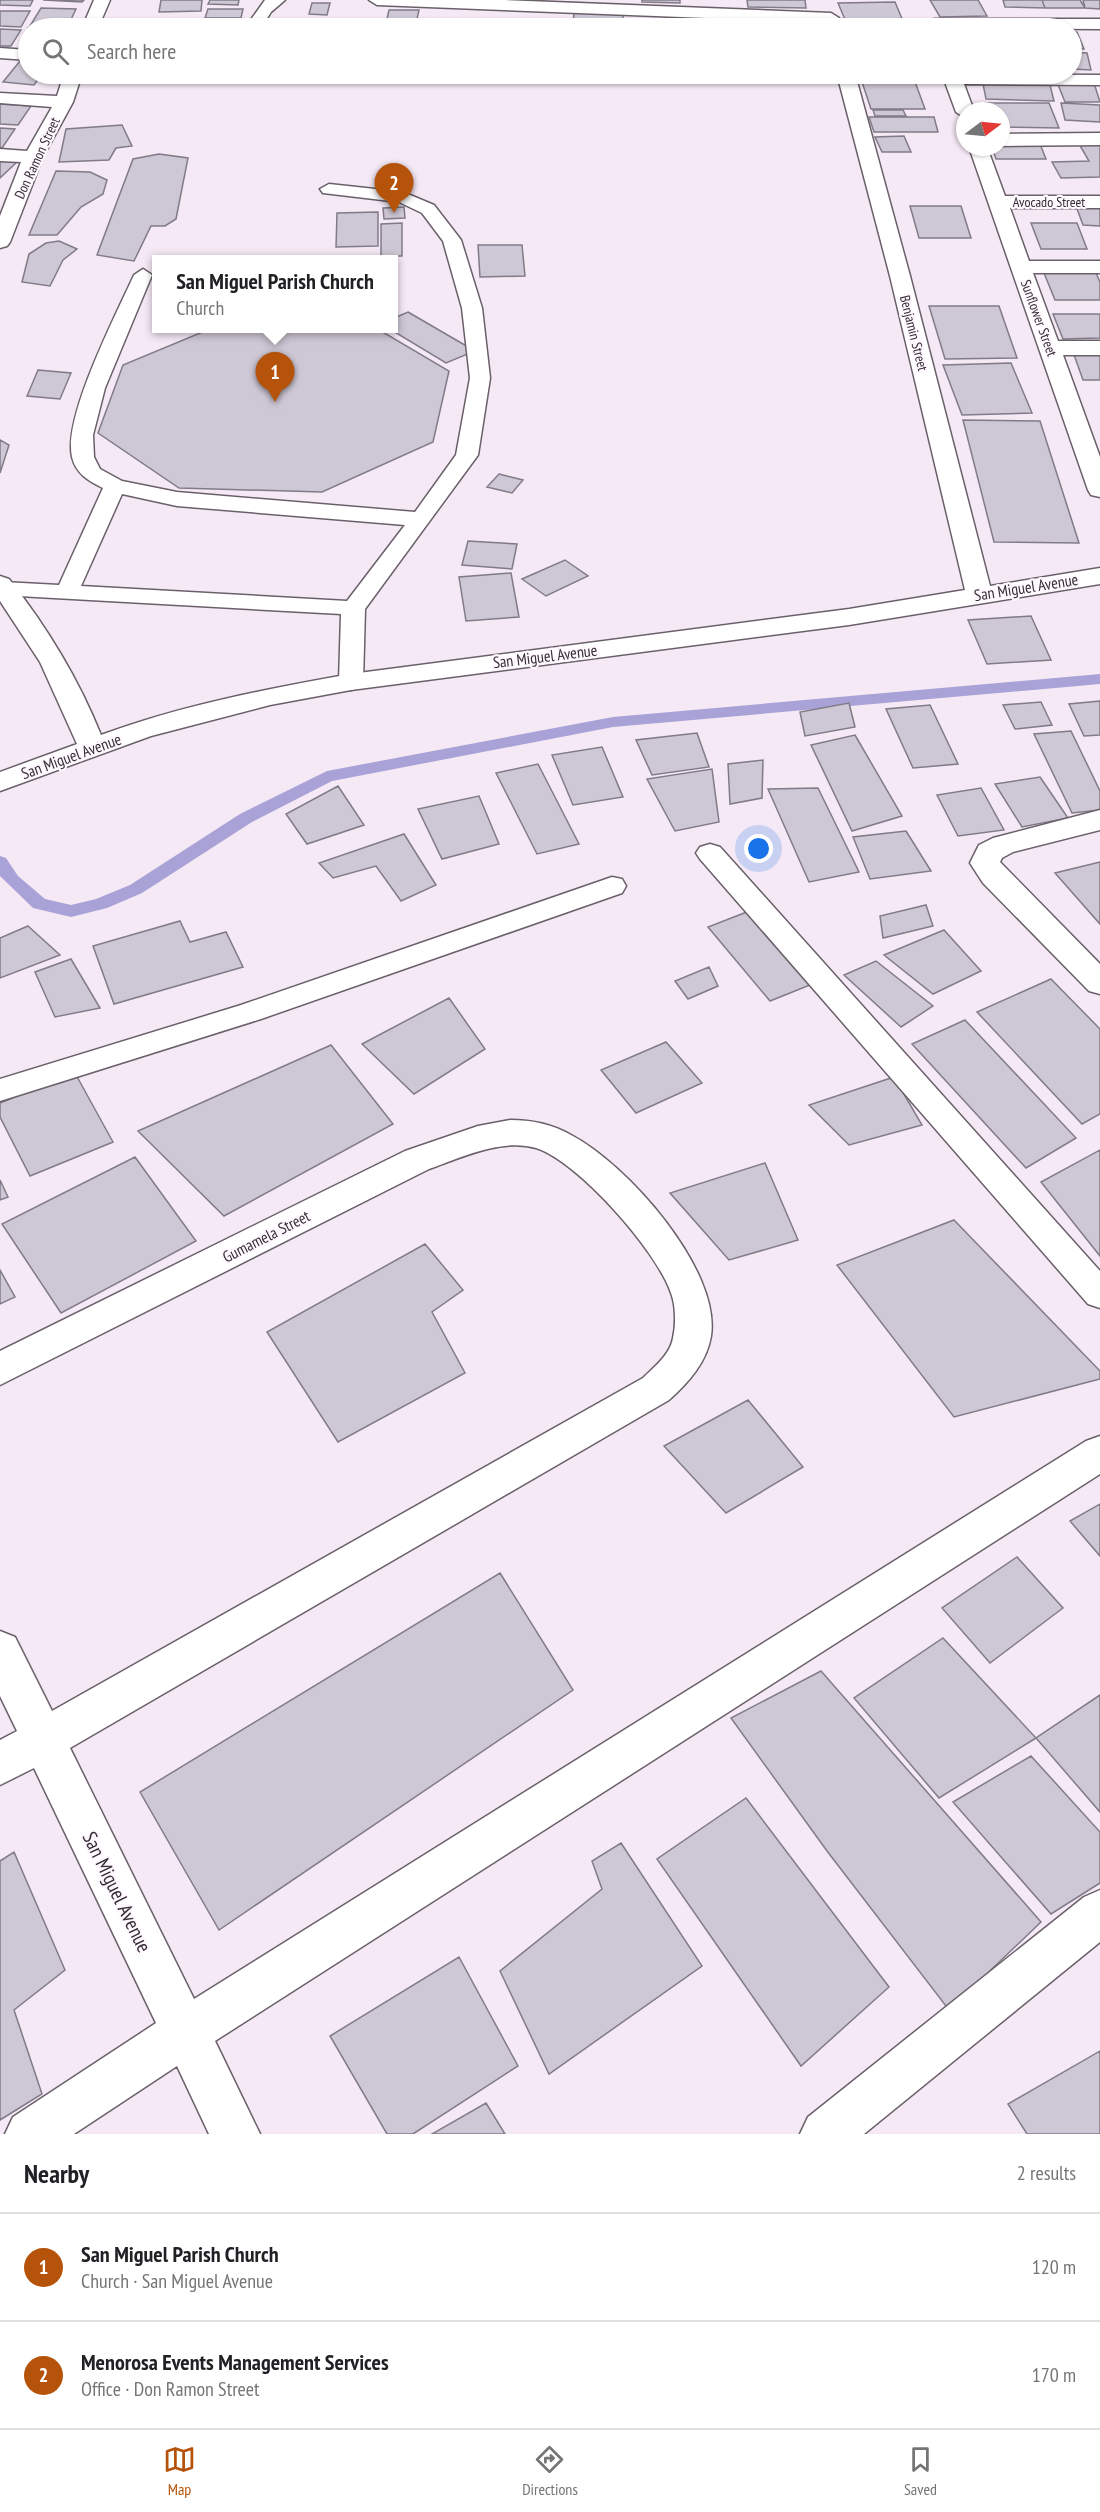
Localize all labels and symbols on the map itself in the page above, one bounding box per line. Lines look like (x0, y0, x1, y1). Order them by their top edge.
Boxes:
north arrow (956, 102, 1010, 156)
street label: Don Ramon Street (10, 114, 64, 202)
pin: 2 (374, 164, 414, 213)
street label: Avocado Street (1013, 193, 1085, 211)
street label: Sunflower Street (1017, 277, 1061, 359)
street label: Benjamin Street (896, 293, 932, 373)
pin: 1 (256, 352, 294, 402)
street label: San Miguel Avenue (973, 569, 1079, 605)
street label: San Miguel Avenue (492, 640, 598, 672)
street label: San Miguel Avenue (18, 729, 124, 783)
your location (744, 834, 773, 863)
street label: Gumamela Street (219, 1205, 314, 1267)
street label: San Miguel Avenue (77, 1827, 157, 1957)

